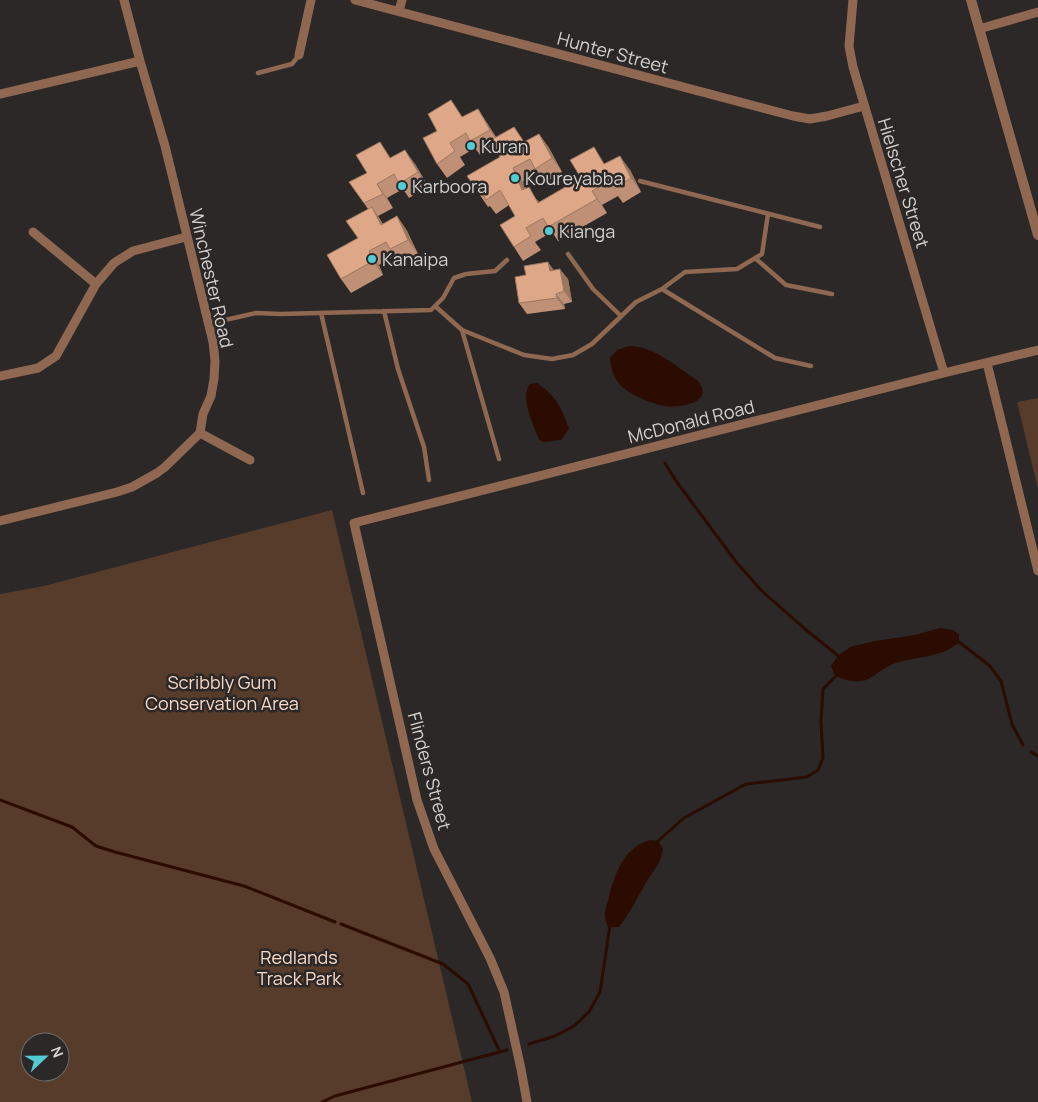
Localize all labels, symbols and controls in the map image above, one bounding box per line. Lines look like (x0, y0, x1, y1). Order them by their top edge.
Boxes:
street label: Hunter Street (555, 26, 671, 78)
street label: Hielscher Street (873, 115, 935, 251)
place label: Kuran (481, 134, 529, 158)
marker: Kuran (465, 140, 477, 152)
place label: Koureyabba (525, 166, 623, 190)
marker: Koureyabba (509, 172, 521, 184)
place label: Karboora (412, 174, 487, 198)
marker: Karboora (396, 180, 408, 192)
street label: Winchester Road (184, 206, 240, 350)
place label: Kianga (559, 219, 615, 243)
marker: Kianga (543, 225, 555, 237)
place label: Kanaipa (382, 247, 448, 271)
marker: Kanaipa (366, 253, 378, 265)
street label: McDonald Road (625, 394, 757, 448)
park label: Scribbly Gum Conservation Area (145, 670, 299, 715)
street label: Flinders Street (403, 709, 457, 833)
park label: Redlands Track Park (257, 945, 342, 990)
north arrow (20, 1032, 70, 1082)
text: N (47, 1044, 68, 1060)

